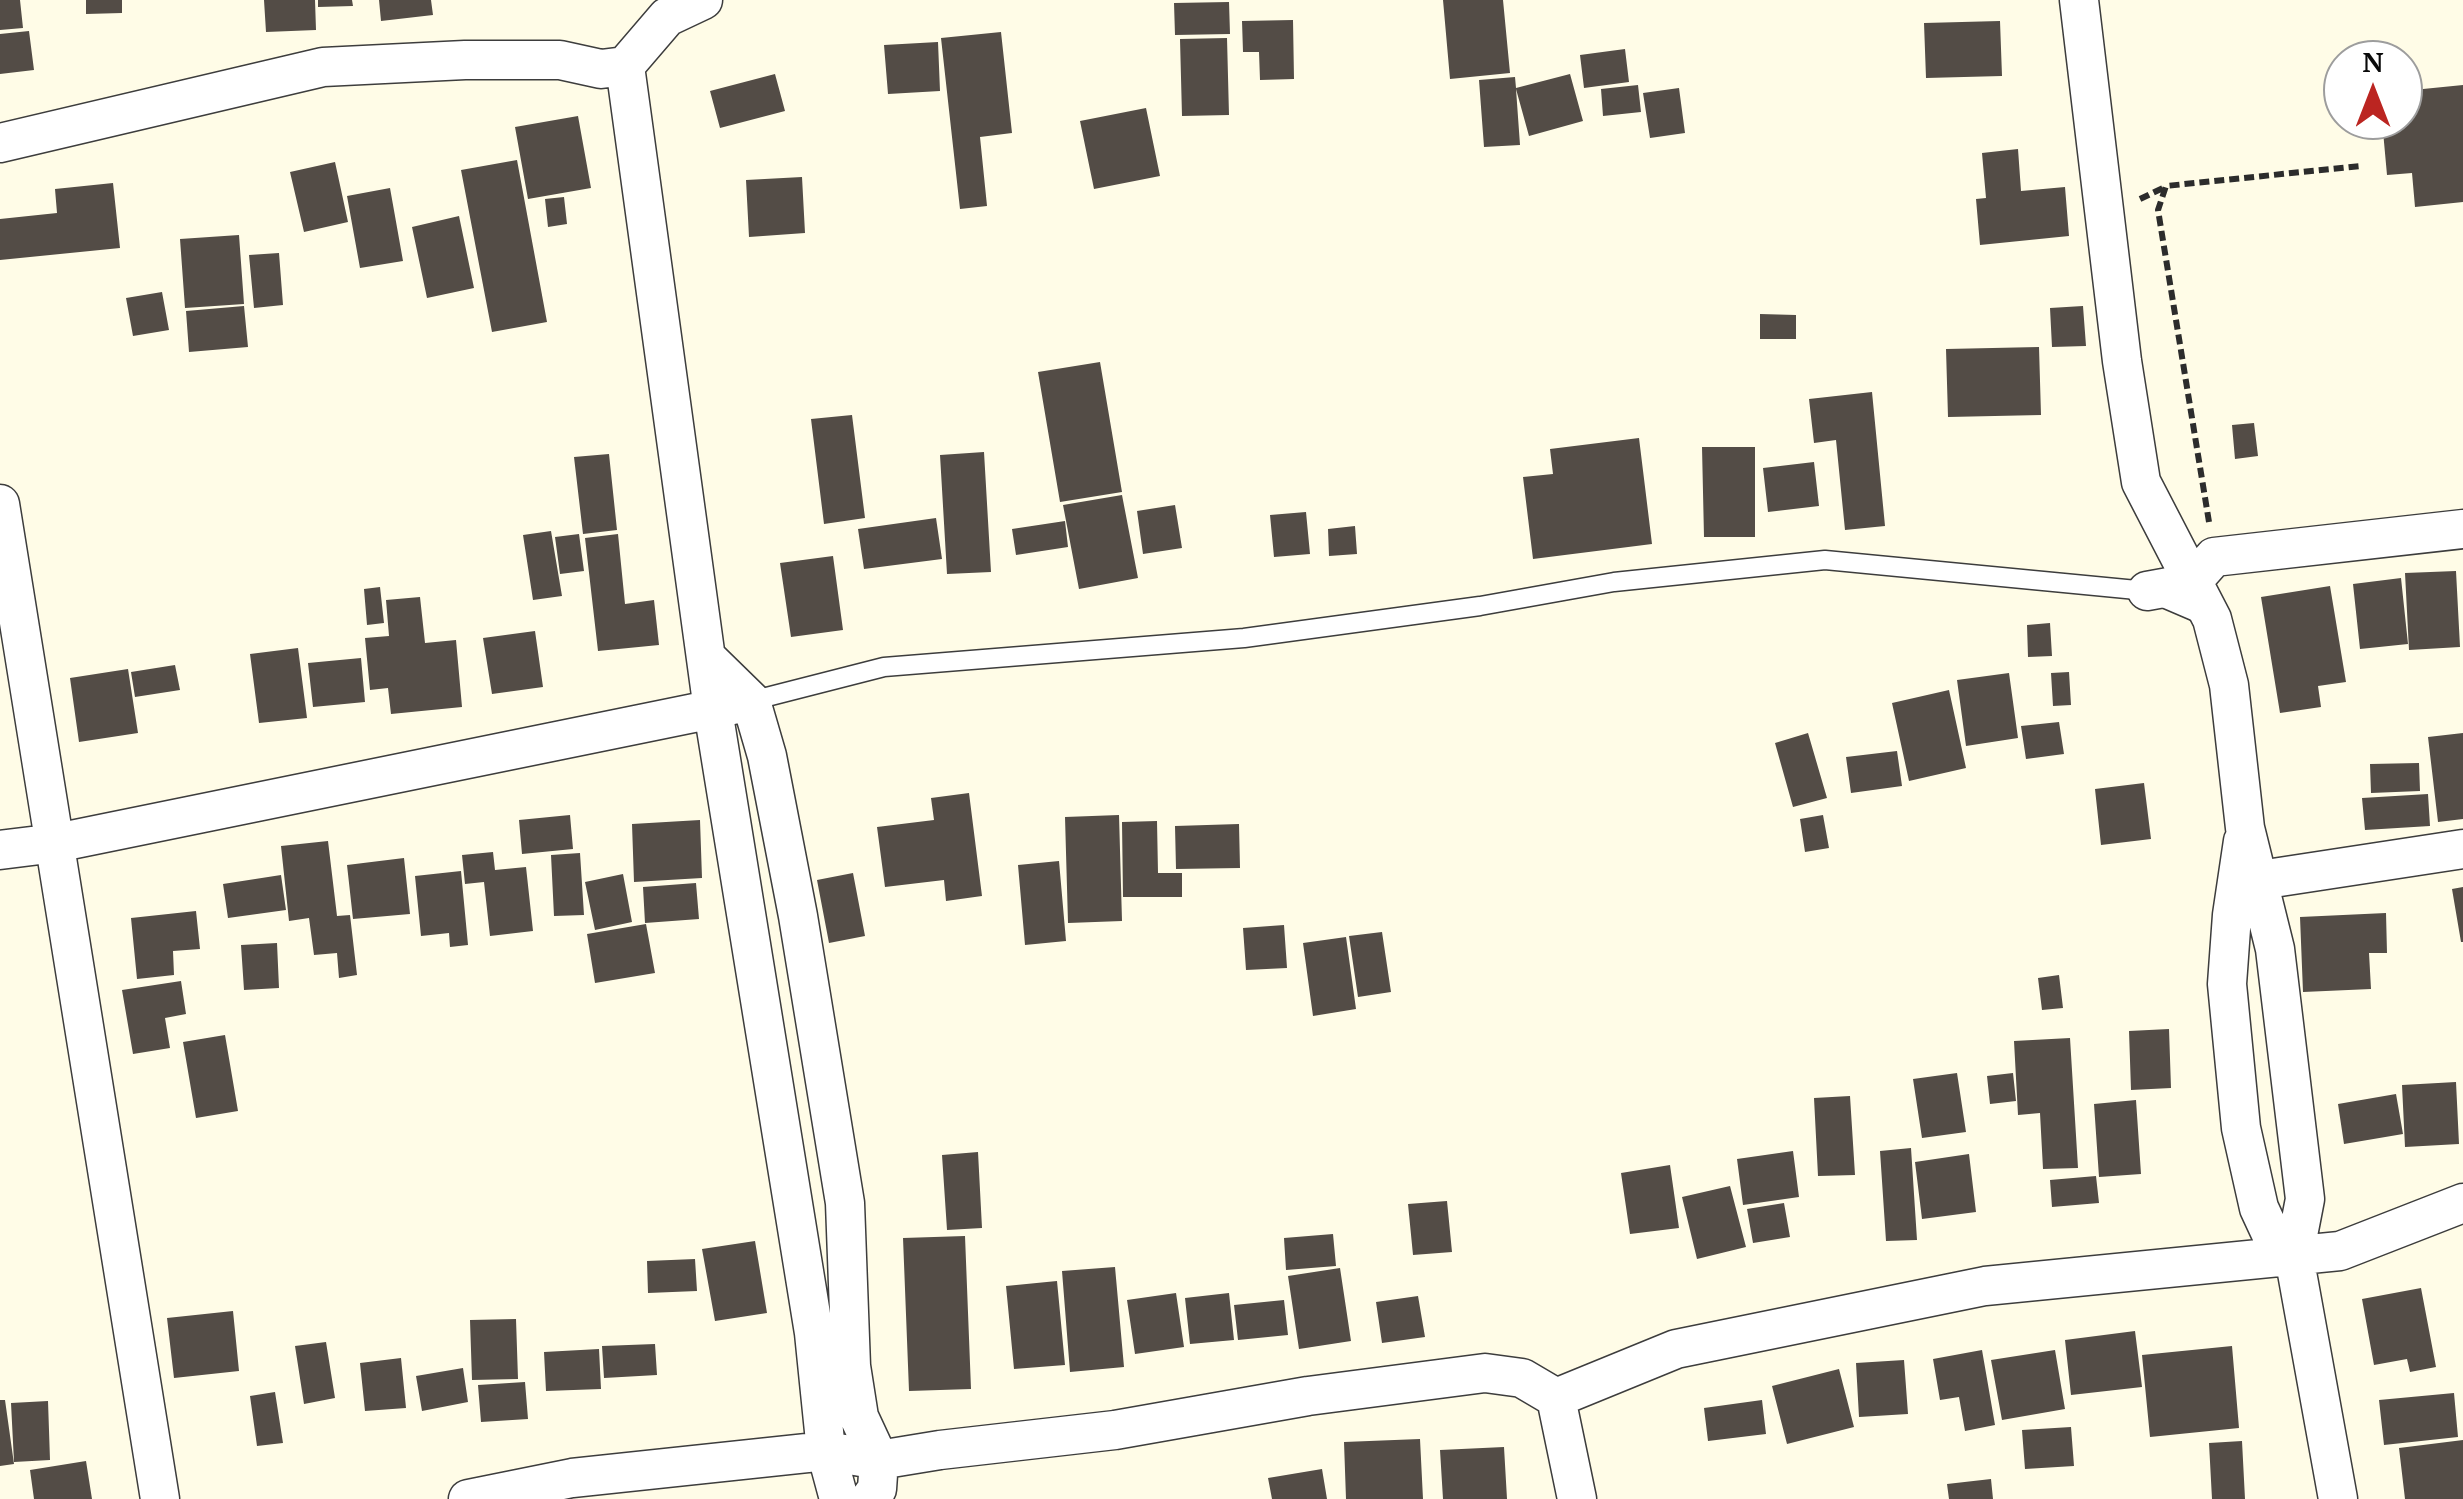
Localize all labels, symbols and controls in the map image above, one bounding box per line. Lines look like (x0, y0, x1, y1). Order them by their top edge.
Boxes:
north arrow (2323, 40, 2423, 140)
text: N (2362, 43, 2384, 80)

